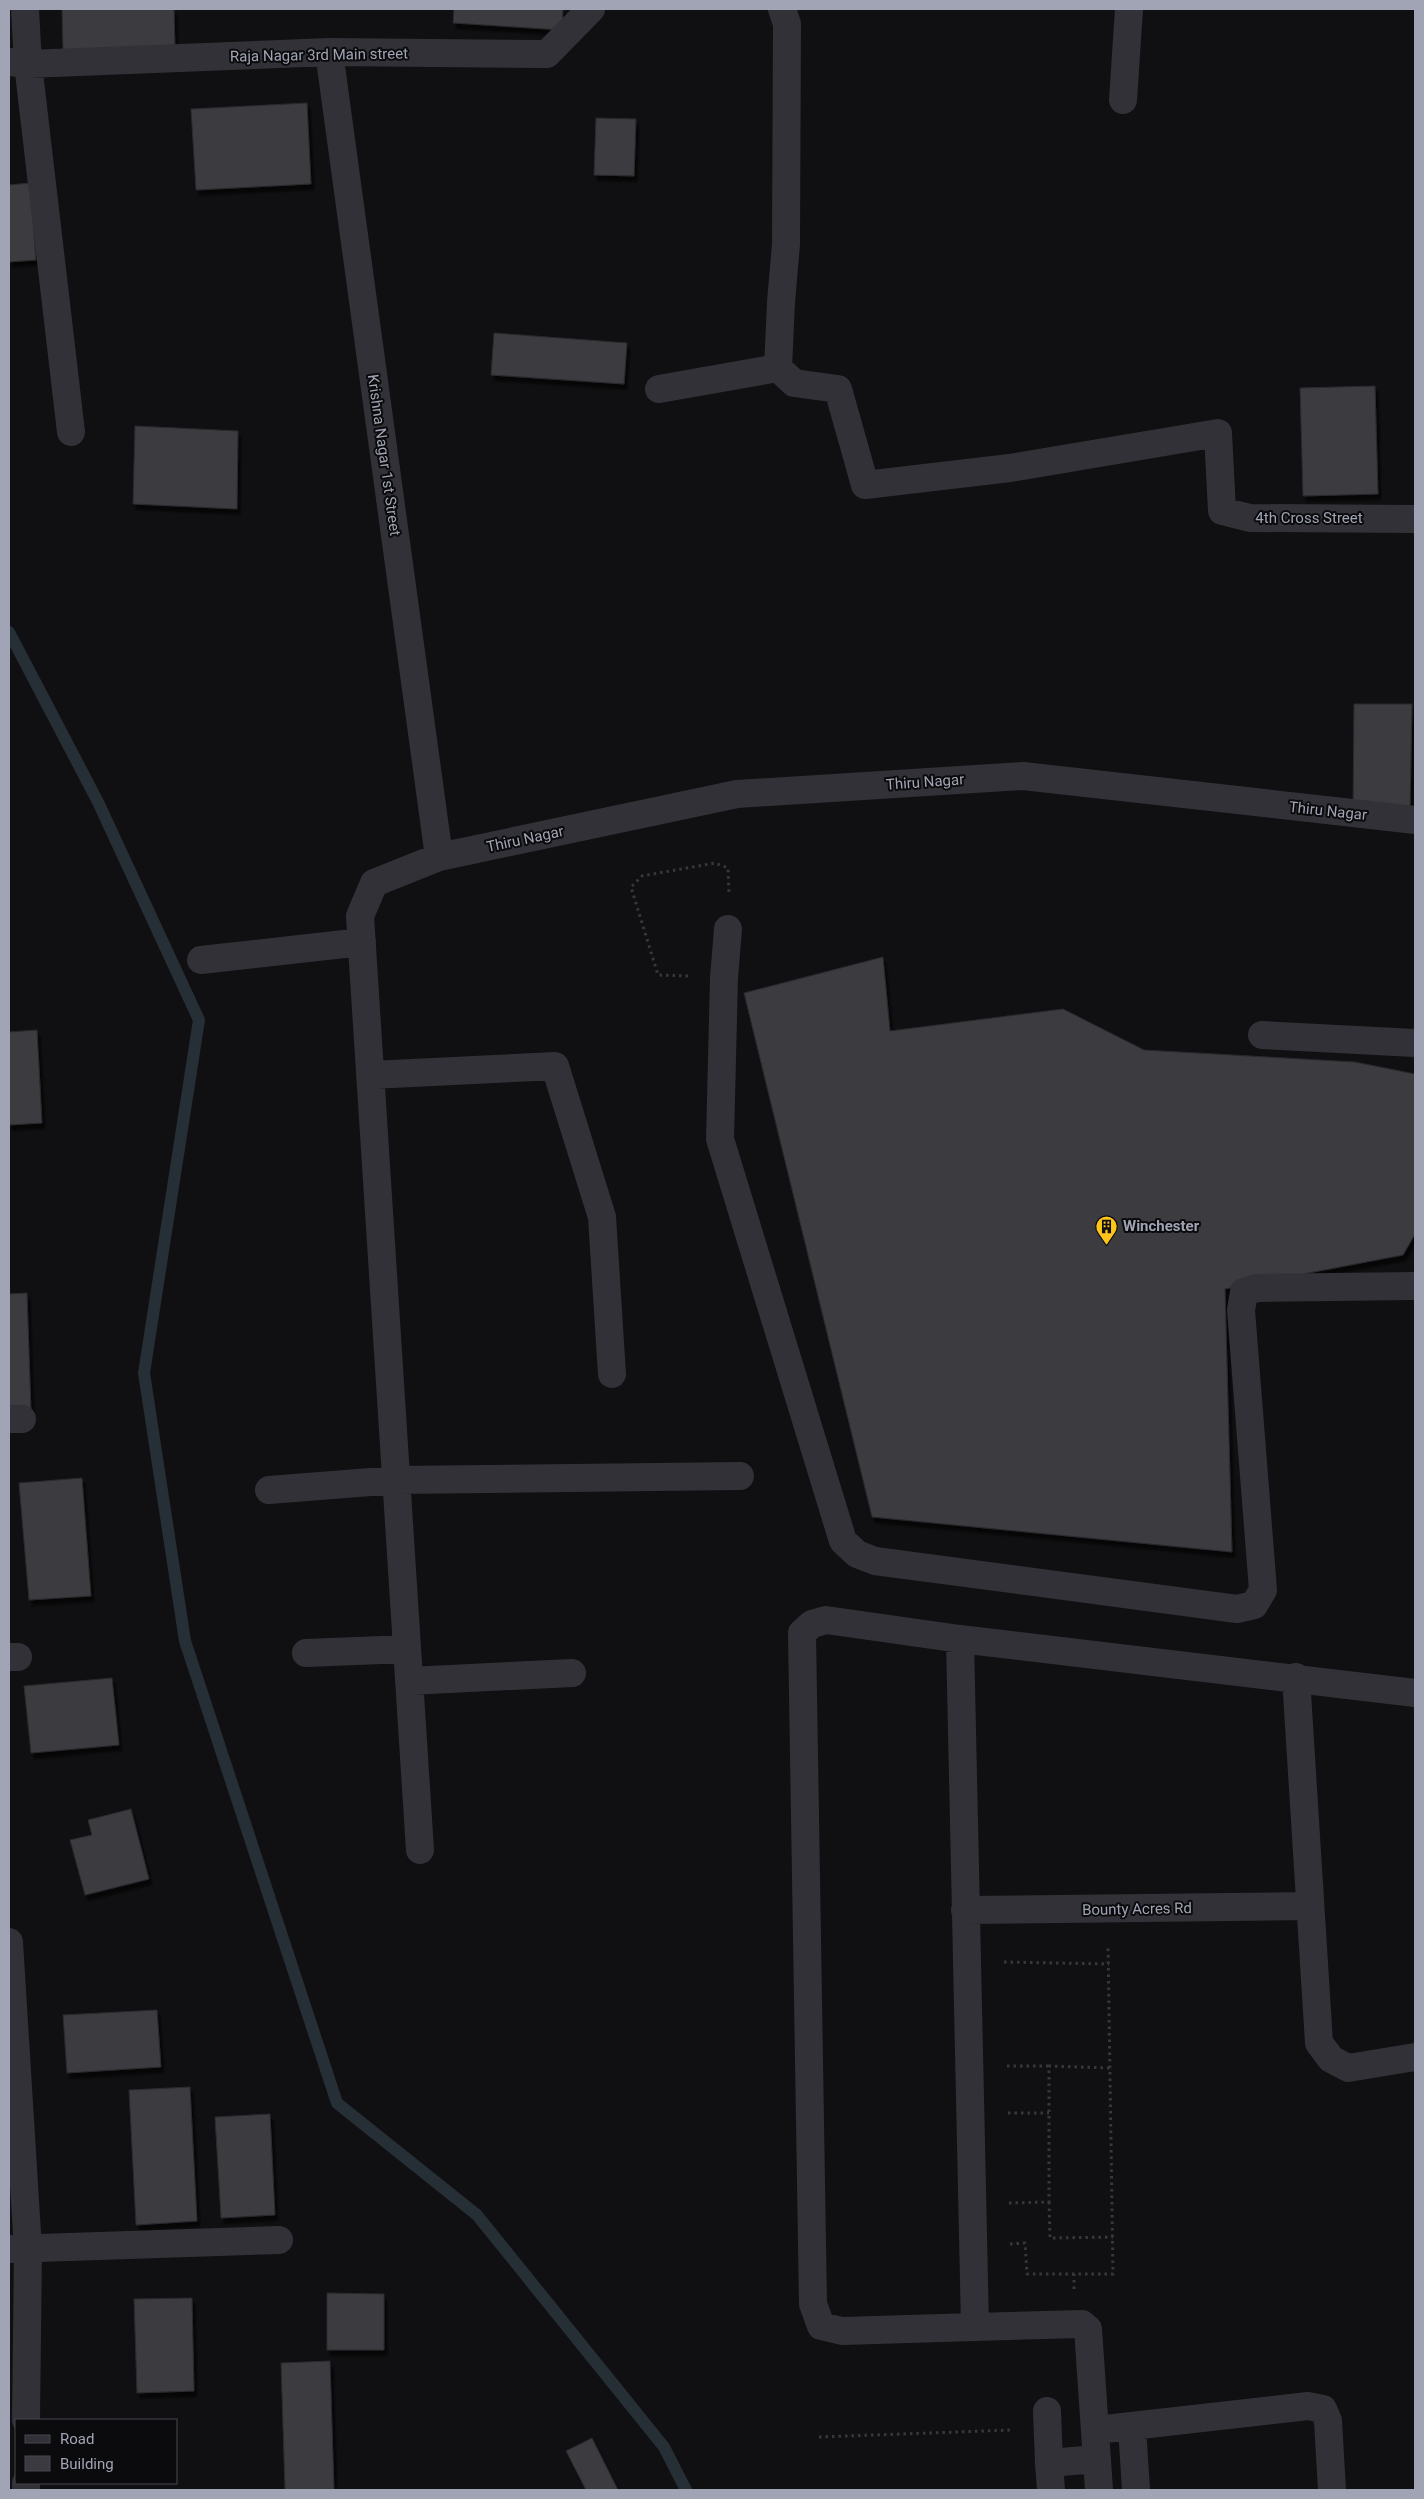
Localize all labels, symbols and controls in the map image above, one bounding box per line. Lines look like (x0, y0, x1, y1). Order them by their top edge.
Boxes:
street label: Raja Nagar 3rd Main street (230, 44, 408, 66)
street label: Krishna Nagar 1st Street (364, 373, 404, 537)
street label: 4th Cross Street (1255, 509, 1363, 527)
street label: Thiru Nagar (885, 770, 965, 794)
street label: Thiru Nagar (1288, 798, 1368, 824)
street label: Thiru Nagar (485, 822, 565, 856)
building icon: Winchester (1095, 1214, 1119, 1245)
place label: Winchester (1123, 1217, 1200, 1235)
street label: Bounty Acres Rd (1082, 1899, 1192, 1919)
legend (15, 2419, 178, 2484)
text: Road (60, 2430, 94, 2448)
text: Building (60, 2455, 114, 2473)

